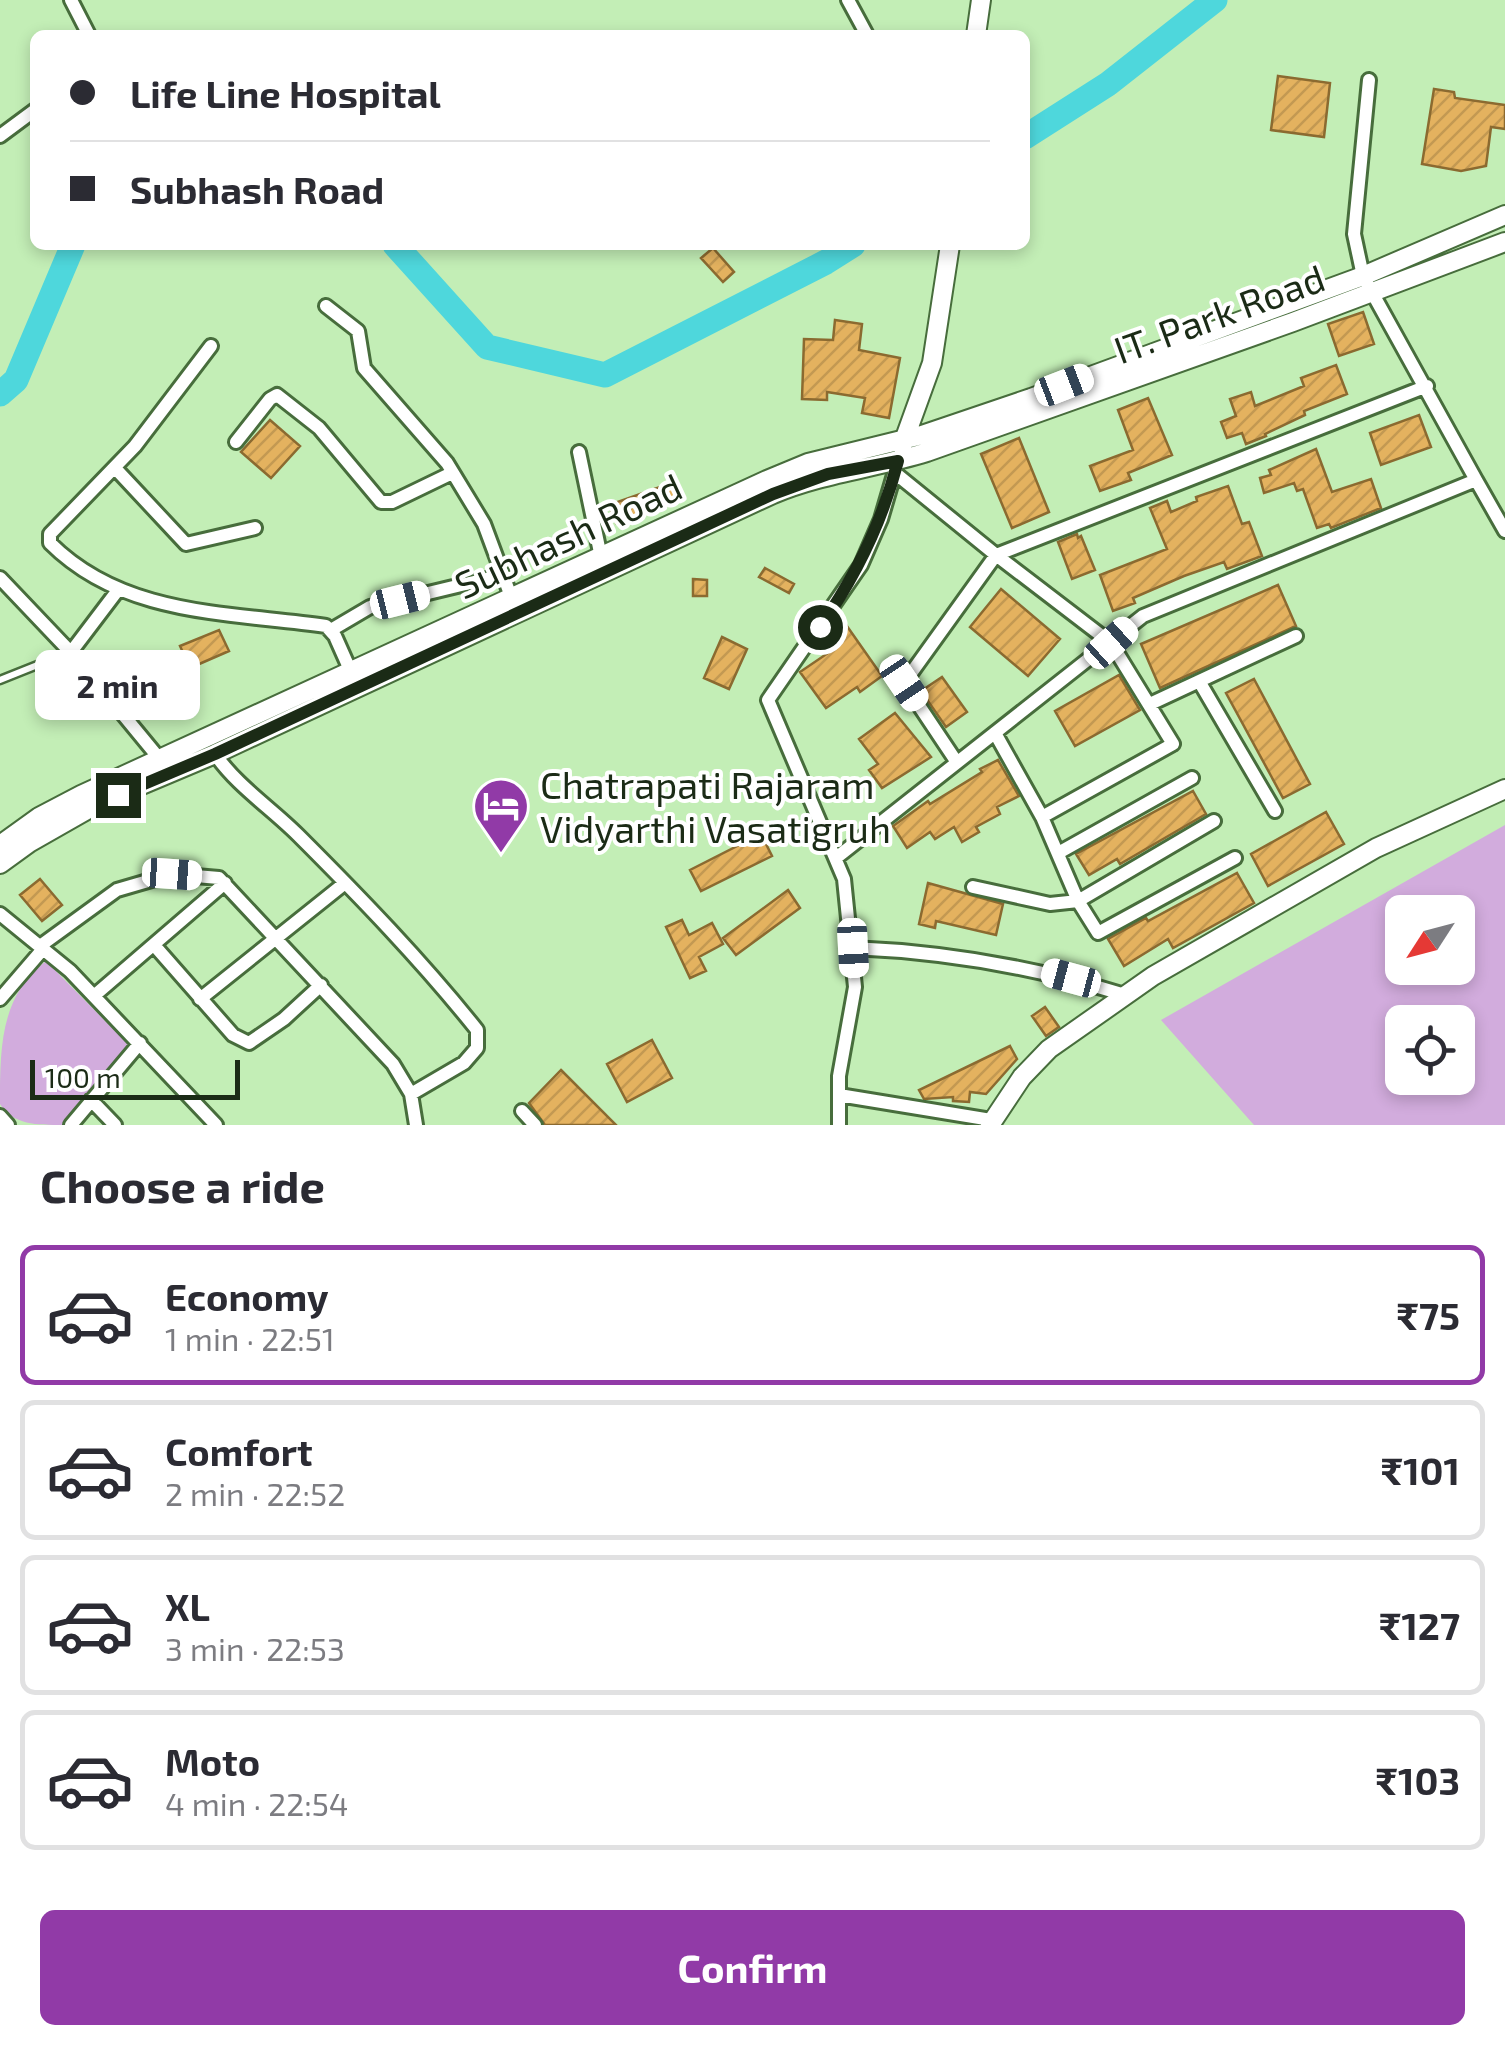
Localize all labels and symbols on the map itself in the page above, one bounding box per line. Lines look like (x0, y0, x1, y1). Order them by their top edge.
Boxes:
street label: IT. Park Road (1108, 254, 1330, 372)
car (1031, 360, 1097, 410)
street label: Subhash Road (447, 462, 689, 608)
car (367, 578, 433, 622)
route start (798, 605, 843, 650)
car (1079, 612, 1143, 674)
callout: 2 min (36, 650, 200, 720)
car (875, 650, 933, 716)
place label: Chatrapati Rajaram Vidyarthi Vasatigruh (540, 761, 891, 851)
route end (96, 773, 141, 818)
hotel icon: Chatrapati Rajaram Vidyarthi Vasatigruh (471, 776, 531, 855)
car (141, 857, 203, 891)
north arrow (1385, 895, 1475, 985)
car (836, 917, 870, 979)
car (1038, 956, 1104, 1000)
scale bar (30, 1055, 240, 1100)

